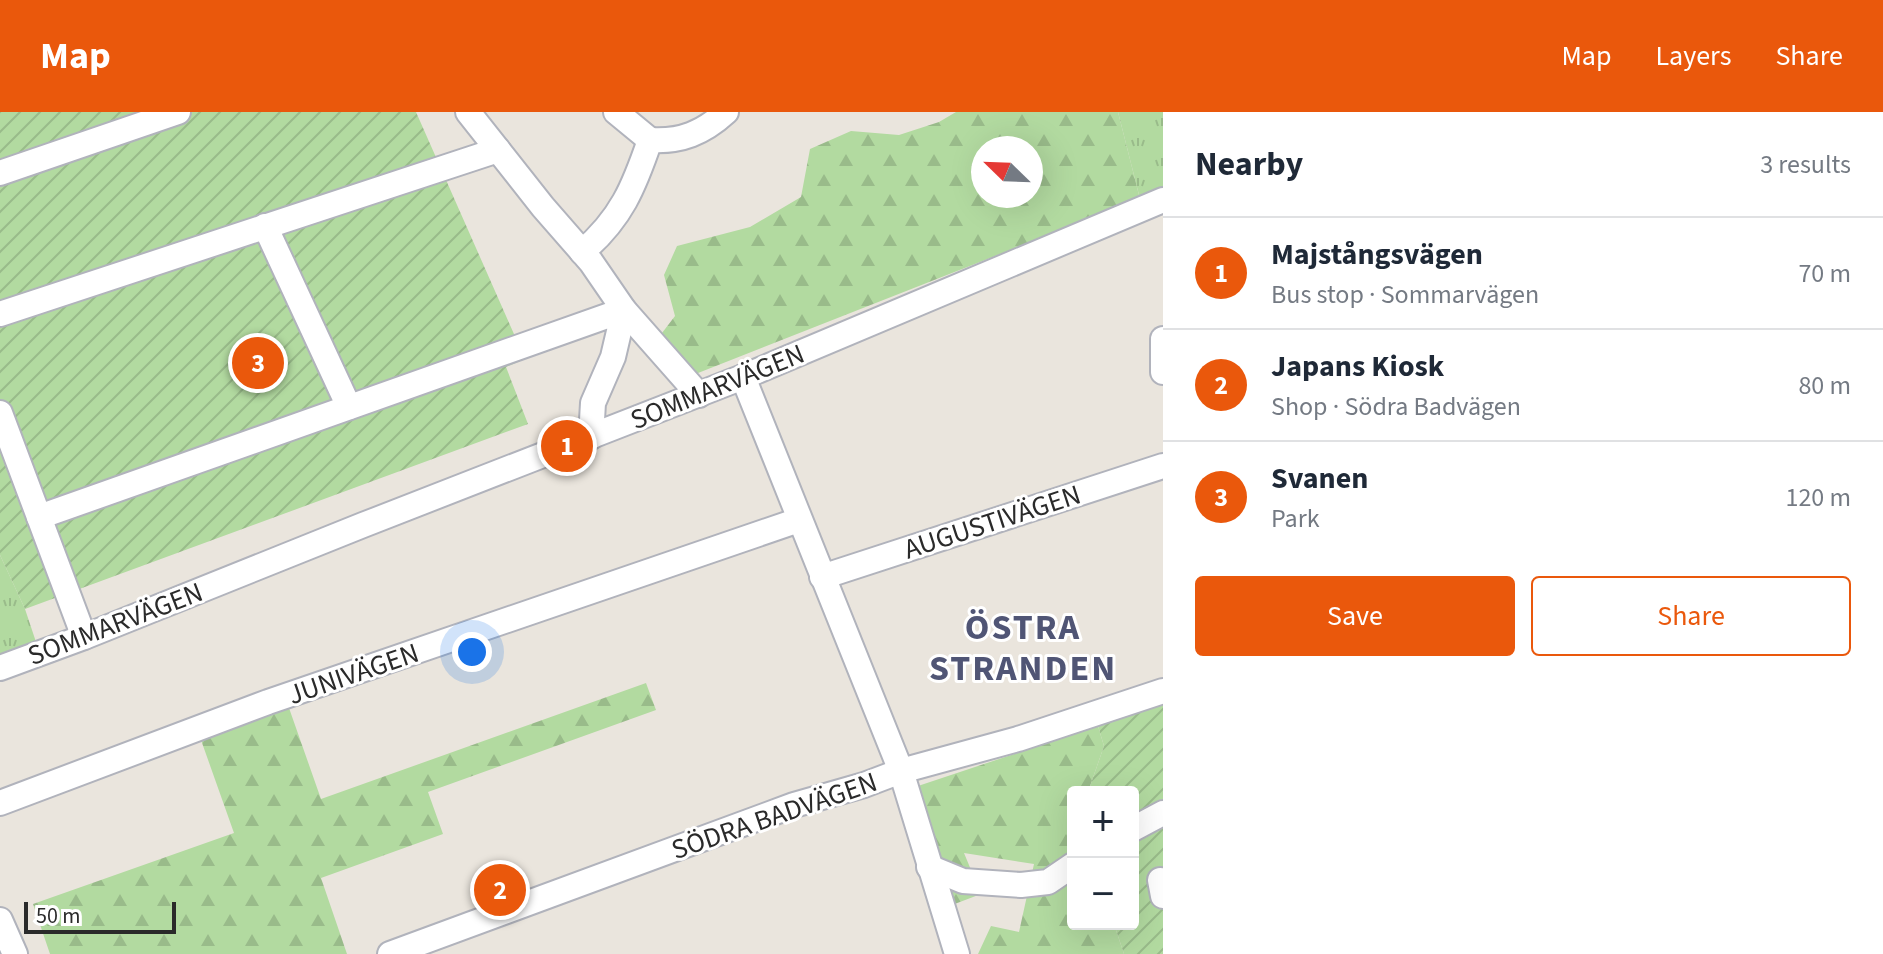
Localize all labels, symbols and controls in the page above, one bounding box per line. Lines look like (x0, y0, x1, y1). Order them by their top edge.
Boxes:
text: Map (40, 29, 111, 83)
text: Map (1561, 36, 1611, 76)
text: Layers (1655, 36, 1731, 76)
text: Share (1775, 36, 1843, 76)
north arrow (971, 136, 1043, 208)
text: Nearby (1195, 140, 1303, 189)
text: 3 results (1760, 146, 1851, 183)
text: Majstångsvägen (1271, 233, 1483, 276)
text: 1 (1214, 255, 1228, 292)
text: 70 m (1798, 255, 1851, 292)
text: Bus stop · Sommarvägen (1271, 276, 1539, 313)
pin: 3 (232, 333, 284, 393)
street label: SOMMARVÄGEN (624, 334, 810, 440)
text: Japans Kiosk (1271, 345, 1444, 388)
text: 2 (1214, 367, 1228, 404)
text: 80 m (1798, 367, 1851, 404)
text: Shop · Södra Badvägen (1271, 388, 1521, 425)
pin: 1 (541, 416, 593, 476)
text: Svanen (1271, 457, 1368, 500)
street label: AUGUSTIVÄGEN (899, 475, 1086, 569)
text: 3 (1214, 479, 1228, 516)
text: 120 m (1785, 479, 1851, 516)
text: Park (1271, 500, 1320, 537)
street label: SOMMARVÄGEN (22, 572, 209, 676)
button: Save (1195, 576, 1515, 656)
button: Share (1531, 576, 1851, 656)
district label: ÖSTRA STRANDEN (929, 602, 1117, 694)
your location (452, 632, 492, 672)
street label: JUNIVÄGEN (282, 633, 424, 715)
street label: SÖDRA BADVÄGEN (666, 762, 883, 870)
map controls (1067, 786, 1139, 930)
button: + (1067, 786, 1139, 858)
button: − (1067, 858, 1139, 930)
pin: 2 (474, 860, 526, 920)
scale bar (24, 898, 176, 934)
text: 50 m (36, 900, 81, 932)

